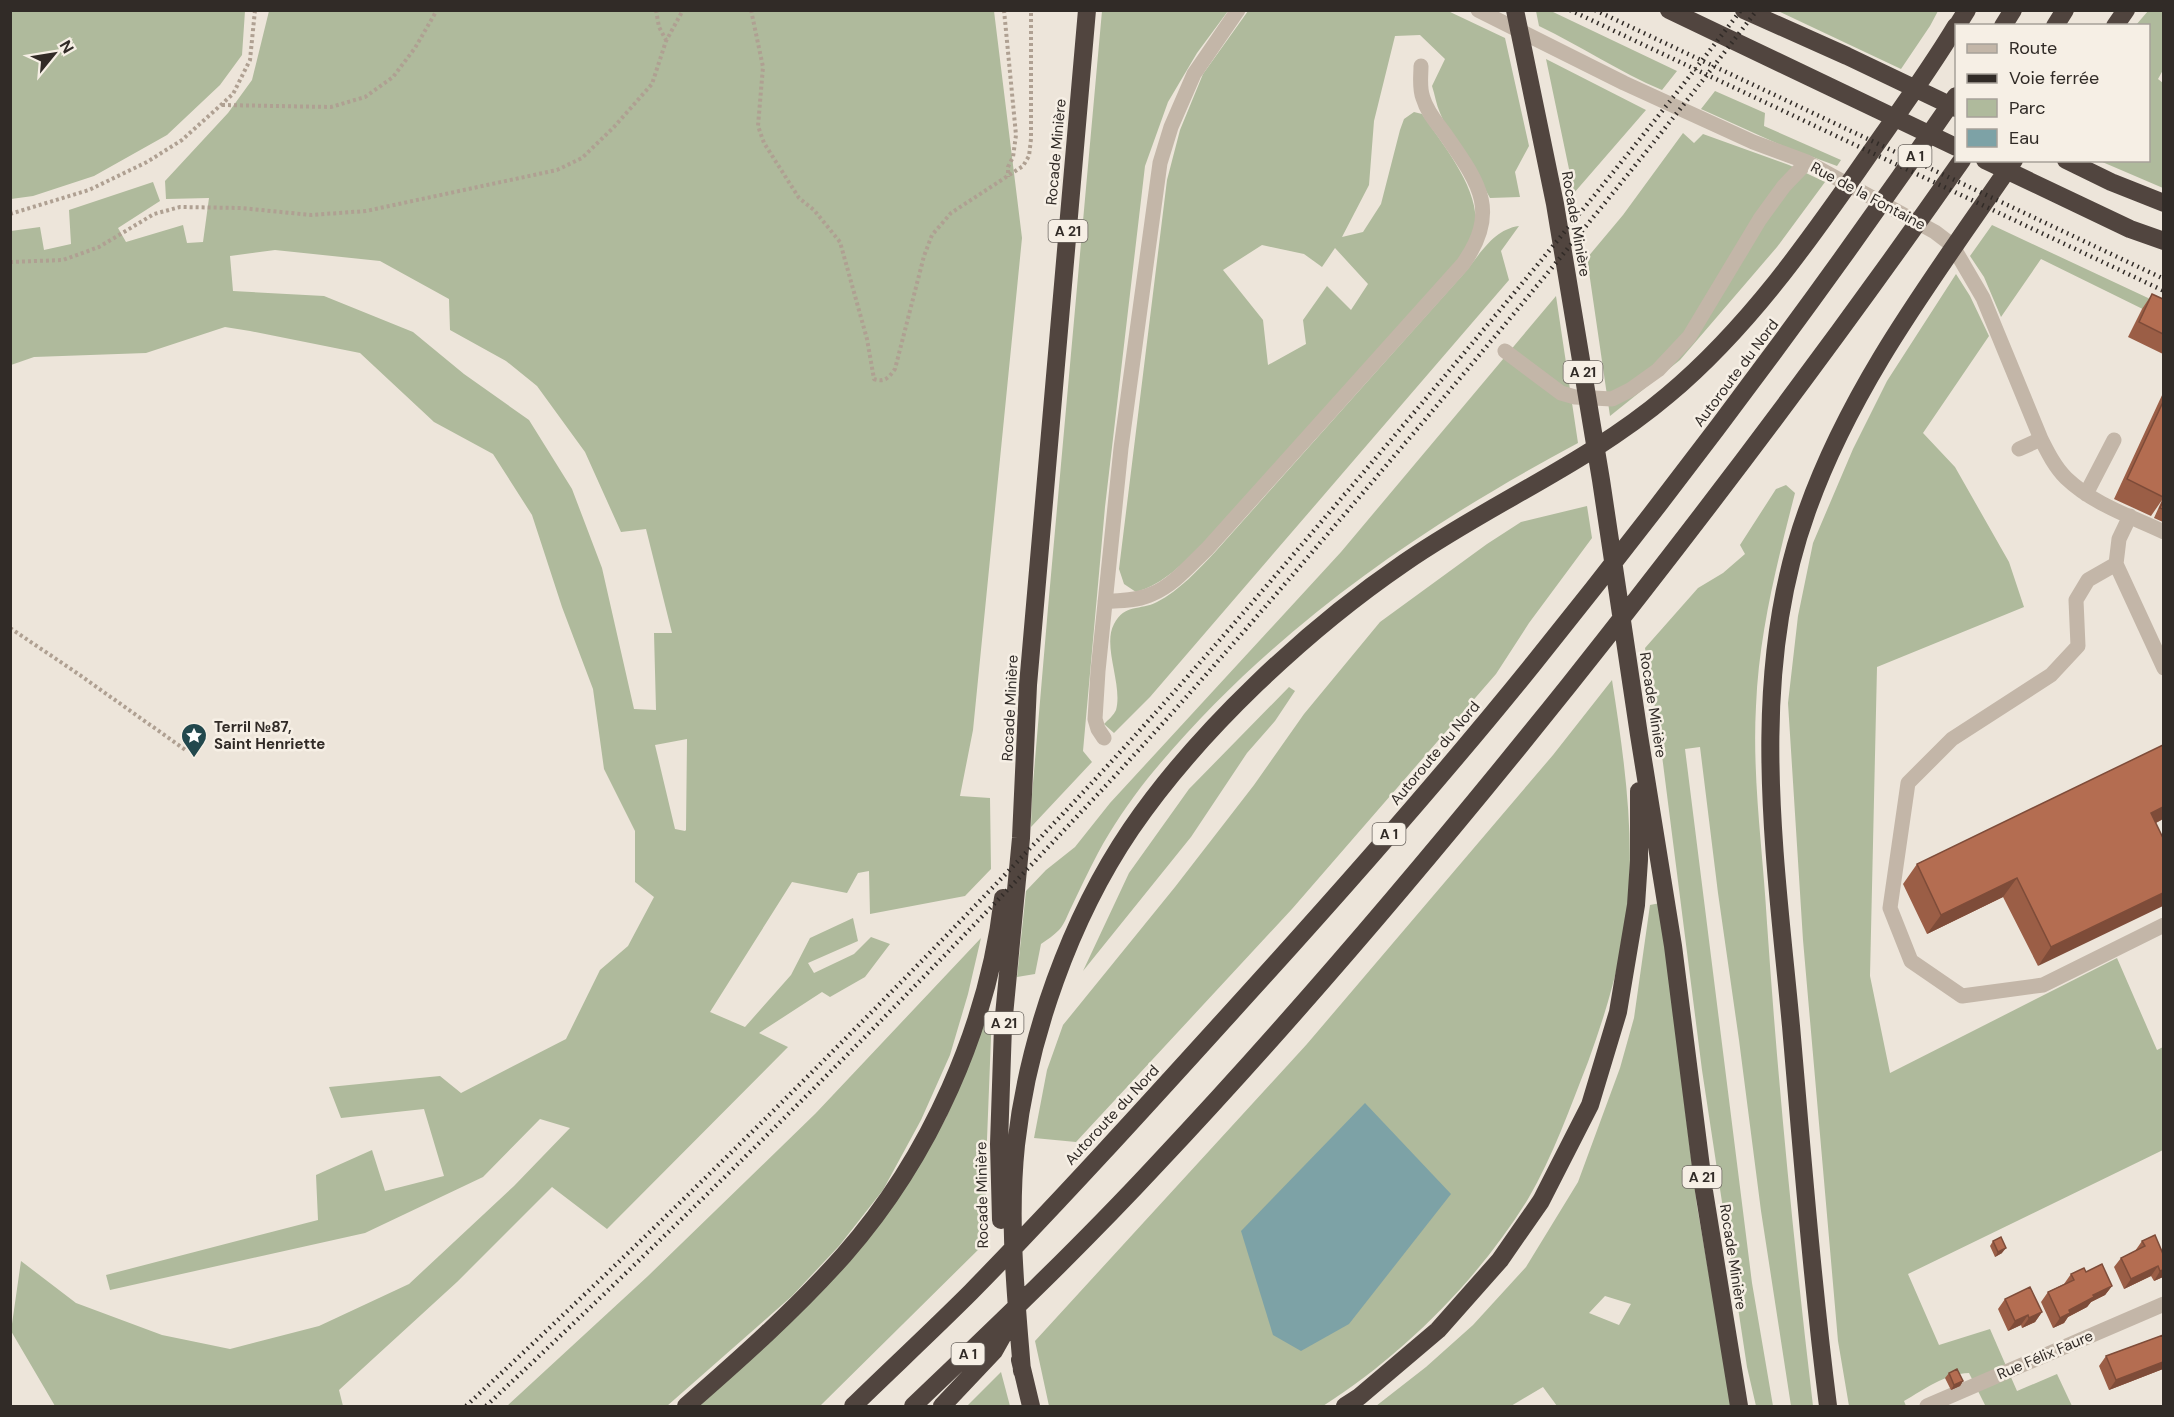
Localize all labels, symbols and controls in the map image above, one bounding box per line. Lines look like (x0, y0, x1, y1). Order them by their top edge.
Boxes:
north arrow (24, 24, 84, 84)
legend (1955, 24, 2150, 162)
text: N (55, 36, 79, 57)
text: Route (2009, 36, 2057, 60)
text: Voie ferrée (2009, 66, 2099, 90)
text: Parc (2009, 96, 2045, 120)
street label: Rocade Minière (1041, 98, 1071, 206)
text: Eau (2009, 126, 2039, 150)
road number: A 1 (1898, 145, 1932, 167)
street label: Rue de la Fontaine (1807, 157, 1929, 235)
street label: Rocade Minière (1557, 170, 1595, 278)
road number: A 21 (1048, 220, 1088, 242)
street label: Autoroute du Nord (1689, 315, 1783, 431)
road number: A 21 (1564, 361, 1602, 383)
street label: Rocade Minière (1635, 651, 1671, 759)
street label: Rocade Minière (997, 654, 1023, 762)
street label: Autoroute du Nord (1386, 697, 1484, 809)
place label: Terril №87, Saint Henriette (214, 717, 325, 754)
place icon: Terril №87, Saint Henriette (179, 721, 209, 759)
road number: A 1 (1372, 823, 1406, 845)
road number: A 21 (984, 1012, 1024, 1034)
street label: Autoroute du Nord (1060, 1061, 1164, 1169)
street label: Rocade Minière (971, 1141, 993, 1249)
road number: A 21 (1682, 1166, 1722, 1188)
street label: Rocade Minière (1715, 1203, 1751, 1311)
street label: Rue Félix Faure (1994, 1326, 2096, 1384)
road number: A 1 (952, 1343, 984, 1365)

